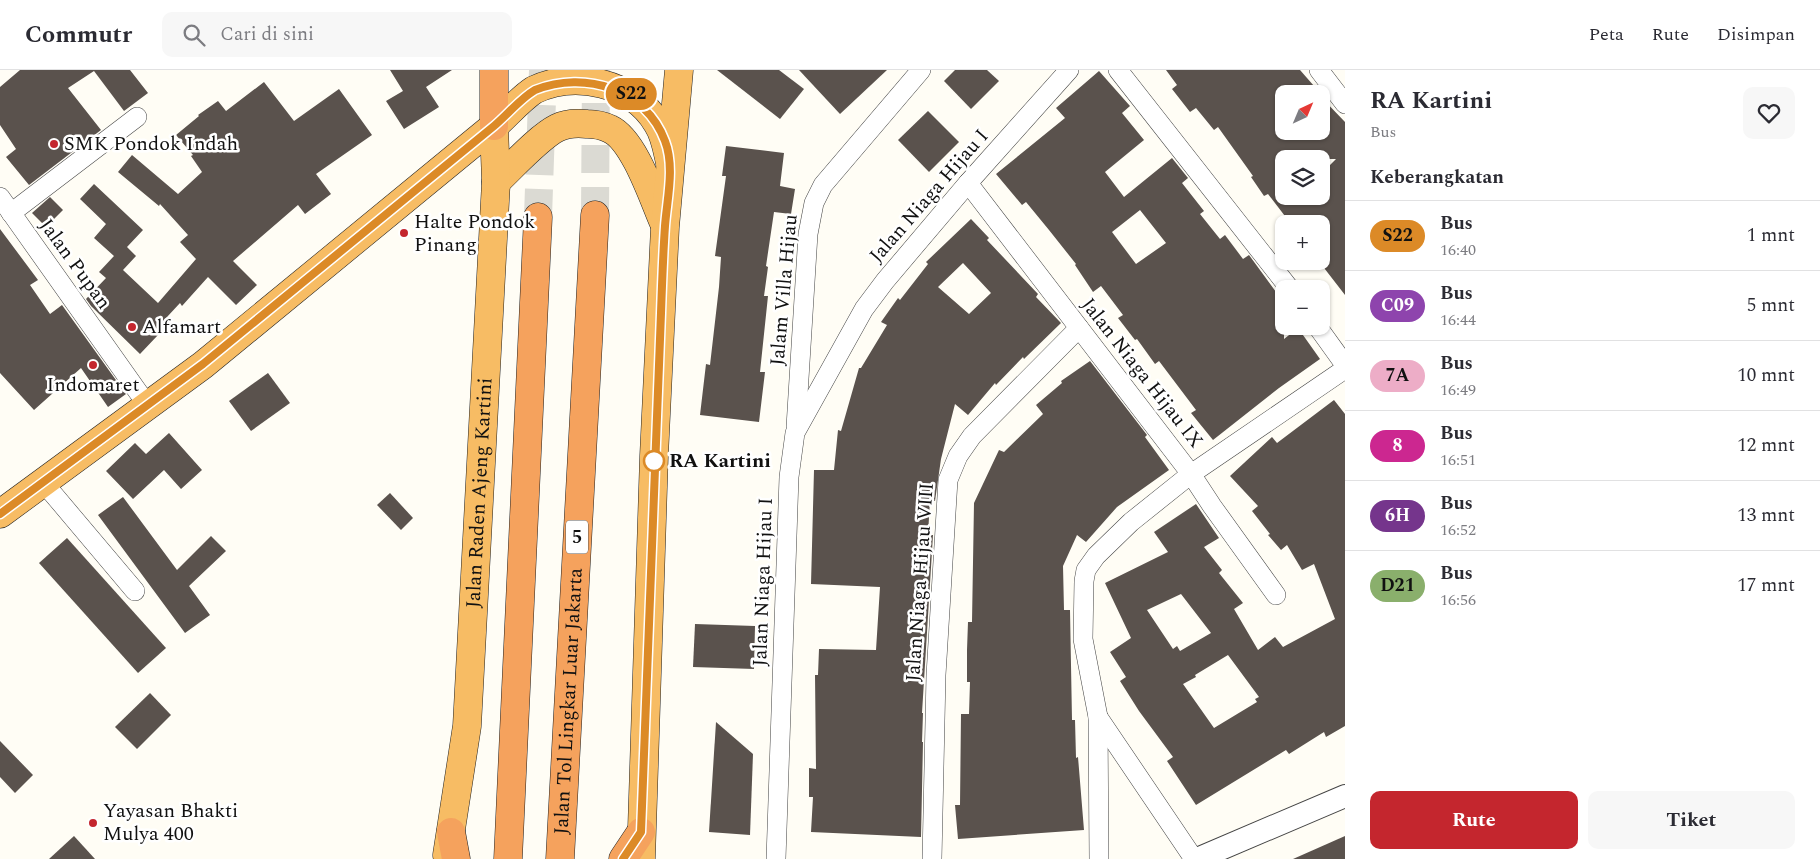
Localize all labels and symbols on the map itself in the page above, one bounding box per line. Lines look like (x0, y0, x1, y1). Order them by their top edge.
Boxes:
line badge: S22 (602, 78, 660, 110)
north arrow (1275, 85, 1330, 140)
street label: Jalan Niaga Hijau I (862, 122, 996, 270)
place label: SMK Pondok Indah (64, 129, 238, 159)
marker: SMK Pondok Indah (48, 138, 60, 150)
place label: Halte Pondok Pinang (414, 207, 535, 260)
street label: Jalan Pupan (32, 212, 118, 316)
street label: Jalam Villa Hijau (762, 213, 806, 367)
marker: Halte Pondok Pinang (398, 227, 410, 239)
street label: Jalan Niaga Hijau IX (1074, 291, 1211, 455)
place label: Alfamart (142, 312, 221, 342)
marker: Alfamart (126, 321, 138, 333)
marker: Indomaret (87, 359, 99, 371)
place label: Indomaret (47, 370, 140, 400)
street label: Jalan Raden Ajeng Kartini (458, 377, 501, 609)
place label: RA Kartini (669, 446, 771, 476)
marker: RA Kartini (643, 450, 665, 472)
street label: Jalan Niaga Hijau VIII (898, 481, 942, 683)
street label: Jalan Niaga Hijau I (745, 497, 781, 667)
road number: 5 (566, 521, 588, 554)
street label: Jalan Tol Lingkar Luar Jakarta (546, 567, 591, 835)
place label: Yayasan Bhakti Mulya 400 (103, 796, 238, 849)
marker: Yayasan Bhakti Mulya 400 (87, 817, 99, 829)

